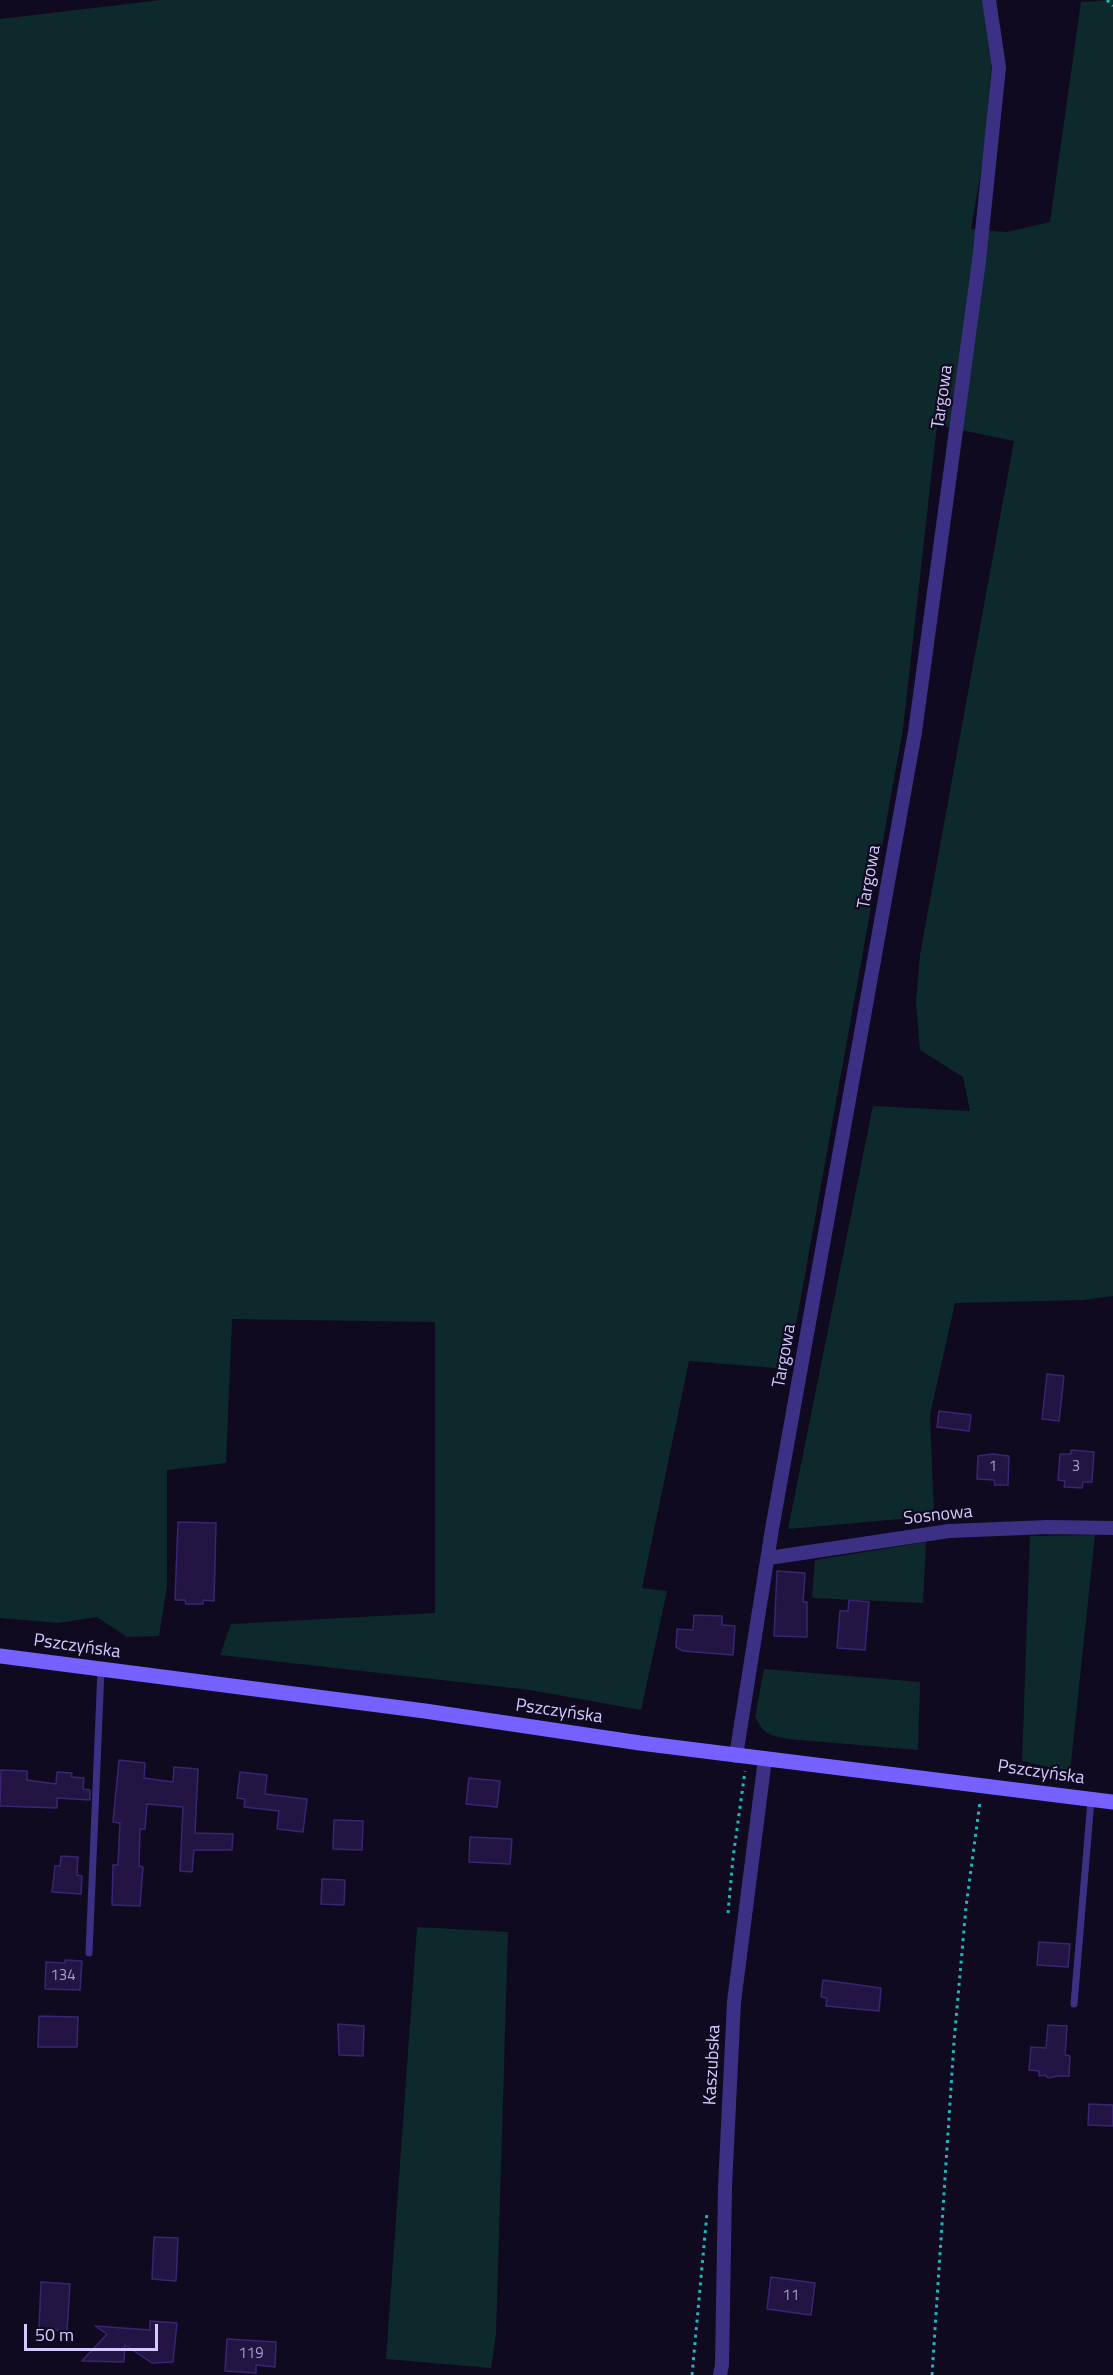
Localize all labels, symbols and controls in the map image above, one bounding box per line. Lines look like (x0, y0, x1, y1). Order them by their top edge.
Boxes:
street label: Targowa (928, 364, 958, 430)
street label: Targowa (854, 843, 886, 911)
street label: Targowa (769, 1322, 801, 1390)
house number: 1 (989, 1458, 997, 1476)
house number: 3 (1072, 1458, 1080, 1476)
street label: Sosnowa (902, 1502, 974, 1530)
street label: Pszczyńska (32, 1630, 122, 1664)
street label: Pszczyńska (514, 1695, 604, 1729)
street label: Pszczyńska (996, 1756, 1086, 1790)
house number: 134 (50, 1967, 76, 1985)
street label: Kaszubska (700, 2024, 726, 2106)
house number: 11 (783, 2287, 799, 2305)
scale bar (27, 2312, 160, 2350)
text: 50 m (35, 2321, 74, 2348)
house number: 119 (238, 2345, 264, 2363)

